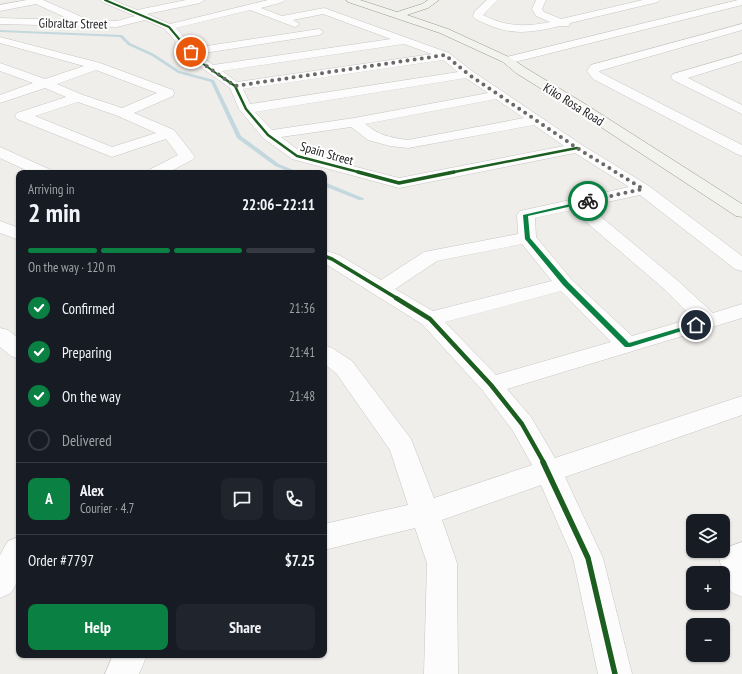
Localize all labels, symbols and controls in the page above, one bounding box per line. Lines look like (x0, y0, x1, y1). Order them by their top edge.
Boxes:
street label: Gibraltar Street (39, 14, 108, 33)
pin (174, 35, 208, 69)
icon: bag (180, 41, 202, 63)
street label: Kiko Rosa Road (540, 79, 607, 130)
street label: Spain Street (298, 138, 356, 169)
text: Arriving in (28, 181, 75, 198)
courier (568, 181, 608, 221)
icon: bike (577, 190, 599, 212)
text: 22:06–22:11 (242, 195, 315, 214)
text: 2 min (28, 196, 81, 229)
text: On the way · 120 m (28, 259, 115, 276)
icon: check (28, 297, 50, 319)
text: Confirmed (62, 299, 115, 318)
text: 21:36 (289, 300, 315, 317)
pin (679, 308, 713, 342)
icon: home (685, 314, 707, 336)
icon: check (28, 341, 50, 363)
text: Preparing (62, 343, 112, 362)
text: 21:41 (289, 344, 315, 361)
icon: check (28, 385, 50, 407)
text: On the way (62, 387, 121, 406)
text: 21:48 (289, 388, 315, 405)
text: Delivered (62, 431, 112, 450)
button: chat (221, 478, 263, 520)
button: phone (273, 478, 315, 520)
text: Alex (80, 481, 104, 500)
text: A (45, 489, 53, 508)
text: Courier · 4.7 (80, 500, 134, 517)
map controls (686, 514, 730, 662)
button: layers (686, 514, 730, 558)
text: Order #7797 (28, 551, 94, 570)
text: $7.25 (285, 551, 315, 570)
button: + (686, 566, 730, 610)
button: Help (28, 604, 168, 650)
button: Share (176, 604, 315, 650)
button: − (686, 618, 730, 662)

